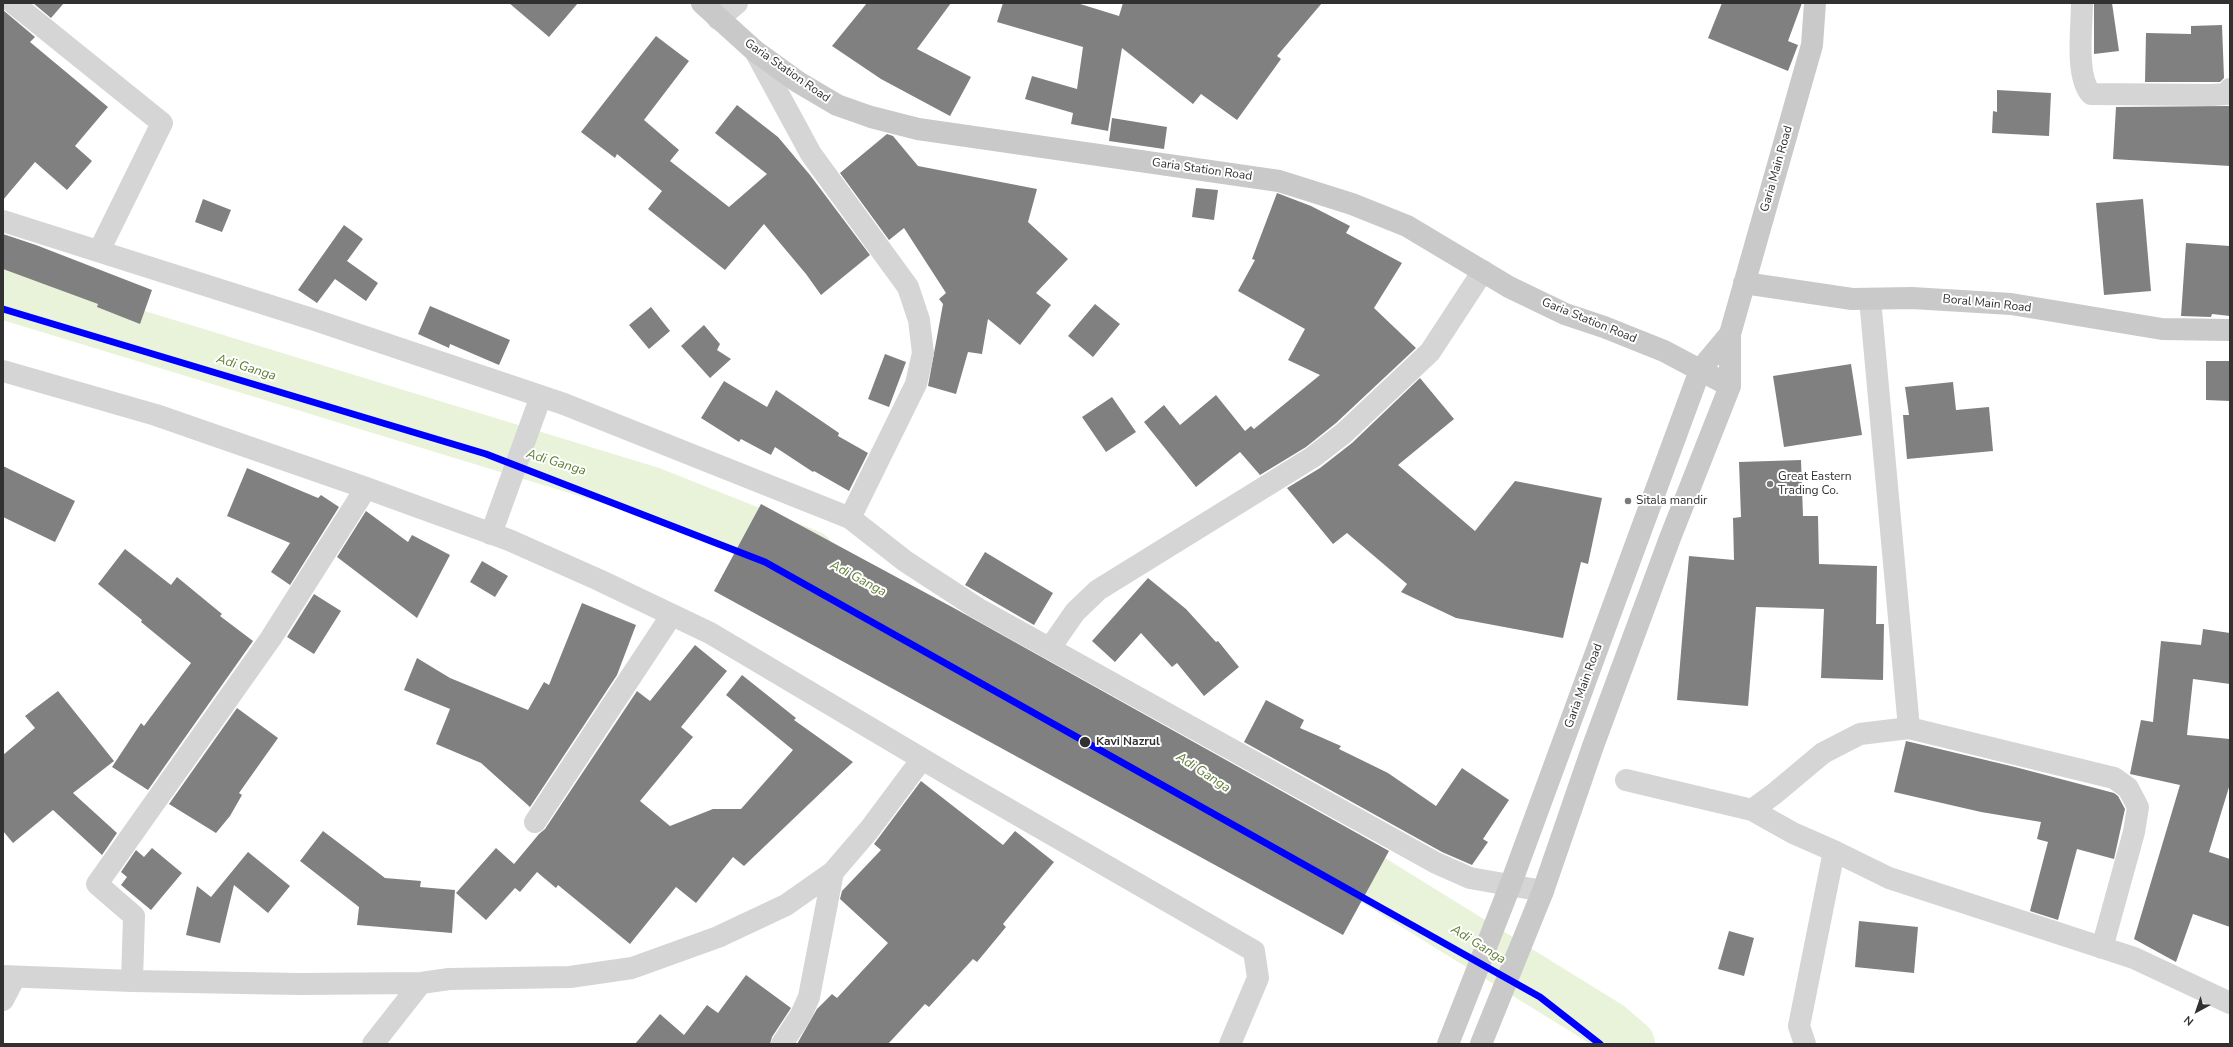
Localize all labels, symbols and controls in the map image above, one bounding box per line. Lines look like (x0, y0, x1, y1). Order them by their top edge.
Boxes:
street label: Garia Station Road (742, 36, 832, 106)
street label: Garia Main Road (1758, 124, 1796, 214)
street label: Garia Station Road (1151, 156, 1253, 184)
street label: Boral Main Road (1942, 292, 2032, 316)
street label: Garia Station Road (1539, 295, 1639, 347)
water label: Adi Ganga (214, 352, 278, 384)
water label: Adi Ganga (524, 447, 588, 479)
place label: Great Eastern Trading Co. (1778, 470, 1852, 498)
marker: Great Eastern Trading Co. (1765, 479, 1775, 489)
place label: Sitala mandir (1636, 494, 1707, 508)
marker: Sitala mandir (1623, 496, 1633, 506)
water label: Adi Ganga (827, 558, 889, 600)
street label: Garia Main Road (1562, 642, 1606, 730)
marker: Kavi Nazrul (1078, 735, 1092, 749)
place label: Kavi Nazrul (1096, 735, 1160, 749)
water label: Adi Ganga (1173, 750, 1233, 796)
water label: Adi Ganga (1448, 922, 1508, 968)
north arrow (2177, 991, 2217, 1031)
text: N (2181, 1012, 2197, 1029)

